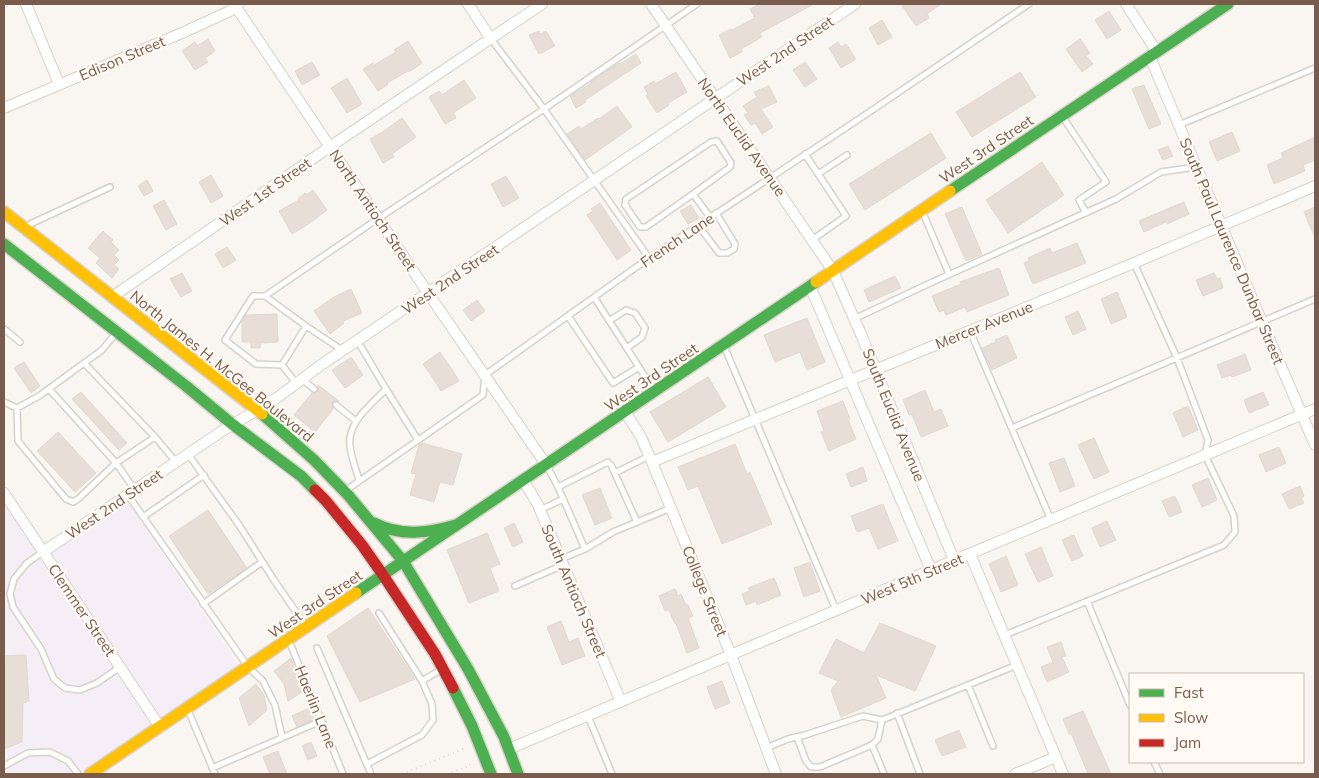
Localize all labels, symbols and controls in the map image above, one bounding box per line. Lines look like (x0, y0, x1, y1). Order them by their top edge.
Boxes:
street label: West 2nd Street (733, 12, 837, 90)
street label: Edison Street (76, 31, 168, 85)
street label: North Euclid Avenue (694, 74, 790, 200)
street label: West 3rd Street (935, 111, 1037, 187)
street label: South Paul Laurence Dunbar Street (1176, 135, 1288, 367)
street label: North Antioch Street (325, 146, 421, 274)
street label: West 1st Street (216, 153, 314, 231)
street label: French Lane (637, 208, 717, 272)
street label: West 2nd Street (398, 240, 502, 318)
street label: North James H. McGee Boulevard (126, 286, 318, 446)
street label: Mercer Avenue (932, 297, 1036, 353)
street label: West 3rd Street (600, 339, 702, 415)
street label: South Euclid Avenue (859, 346, 929, 484)
street label: West 2nd Street (62, 465, 166, 543)
street label: South Antioch Street (537, 521, 611, 661)
street label: College Street (678, 543, 732, 639)
street label: West 5th Street (858, 549, 966, 609)
street label: Clemmer Street (44, 560, 120, 660)
street label: West 3rd Street (264, 566, 366, 642)
street label: Haerlin Lane (291, 663, 341, 751)
legend (1129, 673, 1304, 763)
text: Fast (1174, 683, 1204, 702)
text: Slow (1174, 708, 1208, 727)
text: Jam (1174, 733, 1201, 752)

